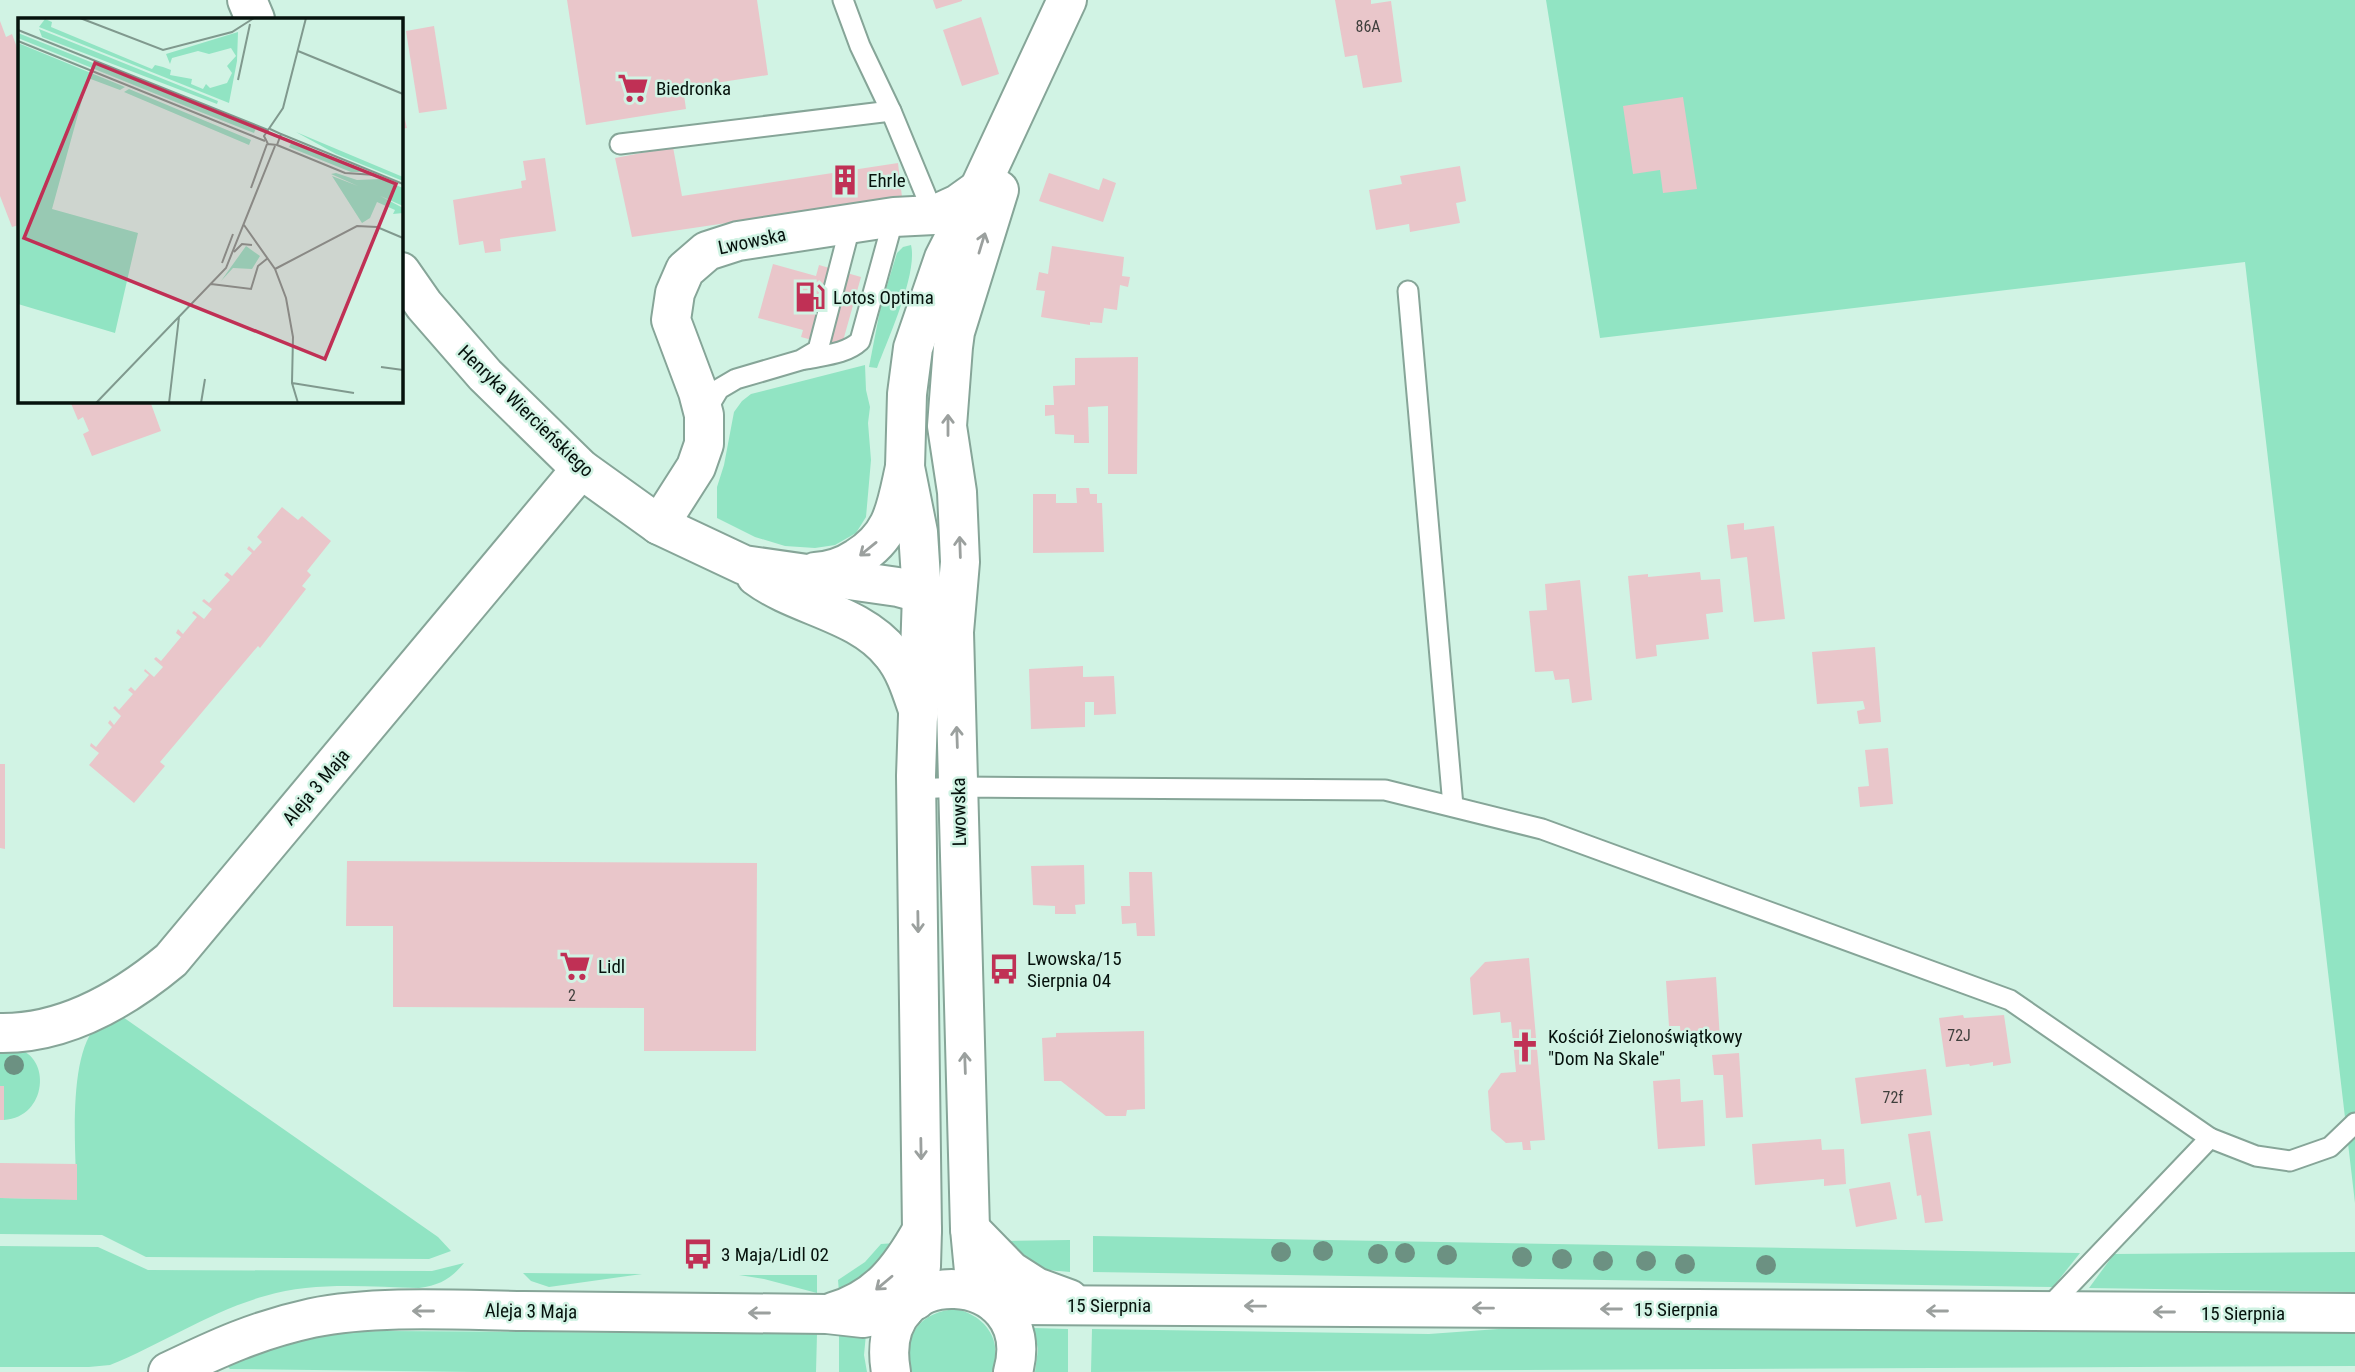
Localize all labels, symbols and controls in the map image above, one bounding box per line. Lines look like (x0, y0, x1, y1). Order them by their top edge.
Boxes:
house number: 86A (1355, 17, 1381, 36)
inset map (18, 18, 402, 402)
supermarket icon: Biedronka (616, 71, 650, 105)
place label: Biedronka (656, 77, 731, 100)
building icon: Ehrle (828, 163, 862, 197)
place label: Ehrle (868, 169, 906, 192)
street label: Lwowska (716, 223, 788, 259)
one-way arrow (977, 232, 990, 254)
fuel station icon: Lotos Optima (793, 280, 827, 314)
place label: Lotos Optima (833, 286, 934, 309)
street label: Henryka Wiercieńskiego (453, 340, 599, 482)
one-way arrow (941, 413, 955, 436)
one-way arrow (953, 536, 966, 559)
one-way arrow (860, 542, 878, 557)
one-way arrow (950, 726, 964, 749)
street label: Aleja 3 Maja (277, 744, 355, 830)
street label: Lwowska (947, 777, 971, 847)
one-way arrow (911, 910, 924, 933)
place label: Lwowska/15 Sierpnia 04 (1027, 947, 1122, 992)
supermarket icon: Lidl (558, 949, 592, 983)
bus stop icon: Lwowska/15 Sierpnia 04 (987, 952, 1021, 986)
place label: Lidl (598, 955, 625, 978)
house number: 2 (568, 986, 576, 1005)
place label: Kościół Zielonoświątkowy "Dom Na Skale" (1548, 1025, 1742, 1070)
house number: 72J (1947, 1026, 1971, 1045)
church icon: Kościół Zielonoświątkowy "Dom Na Skale" (1508, 1030, 1542, 1064)
one-way arrow (958, 1051, 971, 1074)
house number: 72f (1883, 1088, 1903, 1107)
one-way arrow (914, 1137, 928, 1160)
bus stop icon: 3 Maja/Lidl 02 (681, 1237, 715, 1271)
place label: 3 Maja/Lidl 02 (721, 1243, 829, 1266)
one-way arrow (875, 1274, 893, 1290)
street label: 15 Sierpnia (1067, 1294, 1151, 1317)
street label: 15 Sierpnia (1634, 1298, 1718, 1321)
street label: Aleja 3 Maja (485, 1299, 577, 1323)
one-way arrow (1244, 1299, 1267, 1313)
one-way arrow (1471, 1301, 1494, 1315)
one-way arrow (1600, 1302, 1623, 1316)
street label: 15 Sierpnia (2201, 1302, 2285, 1325)
one-way arrow (411, 1304, 434, 1318)
one-way arrow (1926, 1304, 1949, 1318)
one-way arrow (2153, 1305, 2176, 1319)
one-way arrow (748, 1306, 771, 1320)

